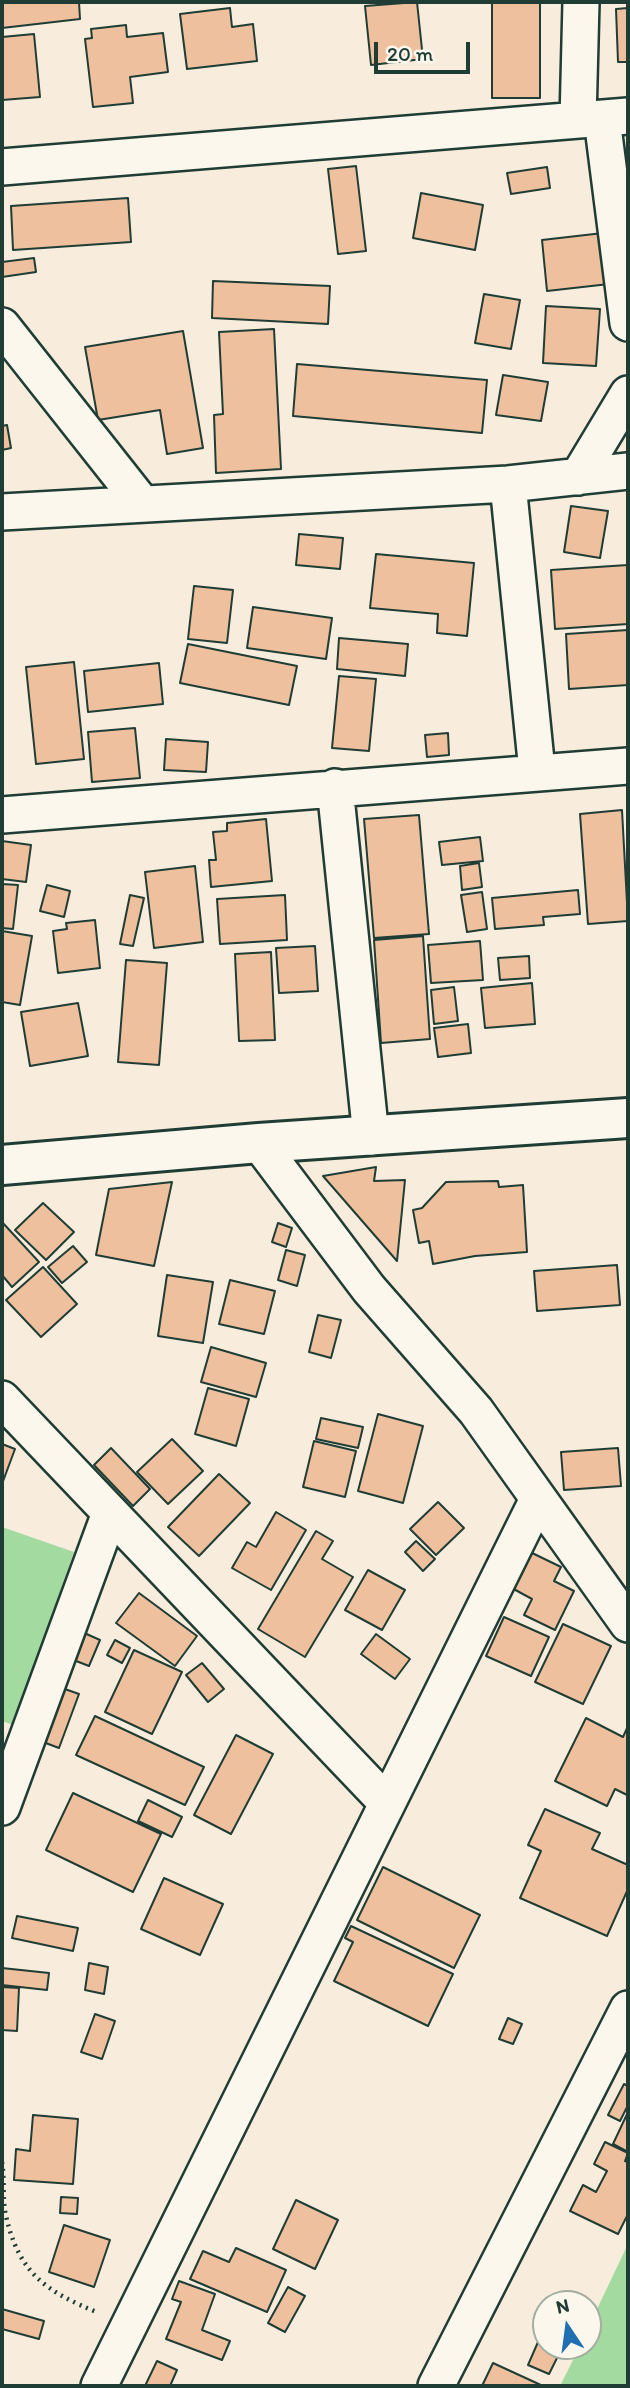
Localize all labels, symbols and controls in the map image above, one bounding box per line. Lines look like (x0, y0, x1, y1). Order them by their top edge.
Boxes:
scale bar (378, 28, 474, 72)
text: 20 m (387, 41, 433, 66)
north arrow (532, 2290, 602, 2360)
text: N (554, 2293, 571, 2319)

